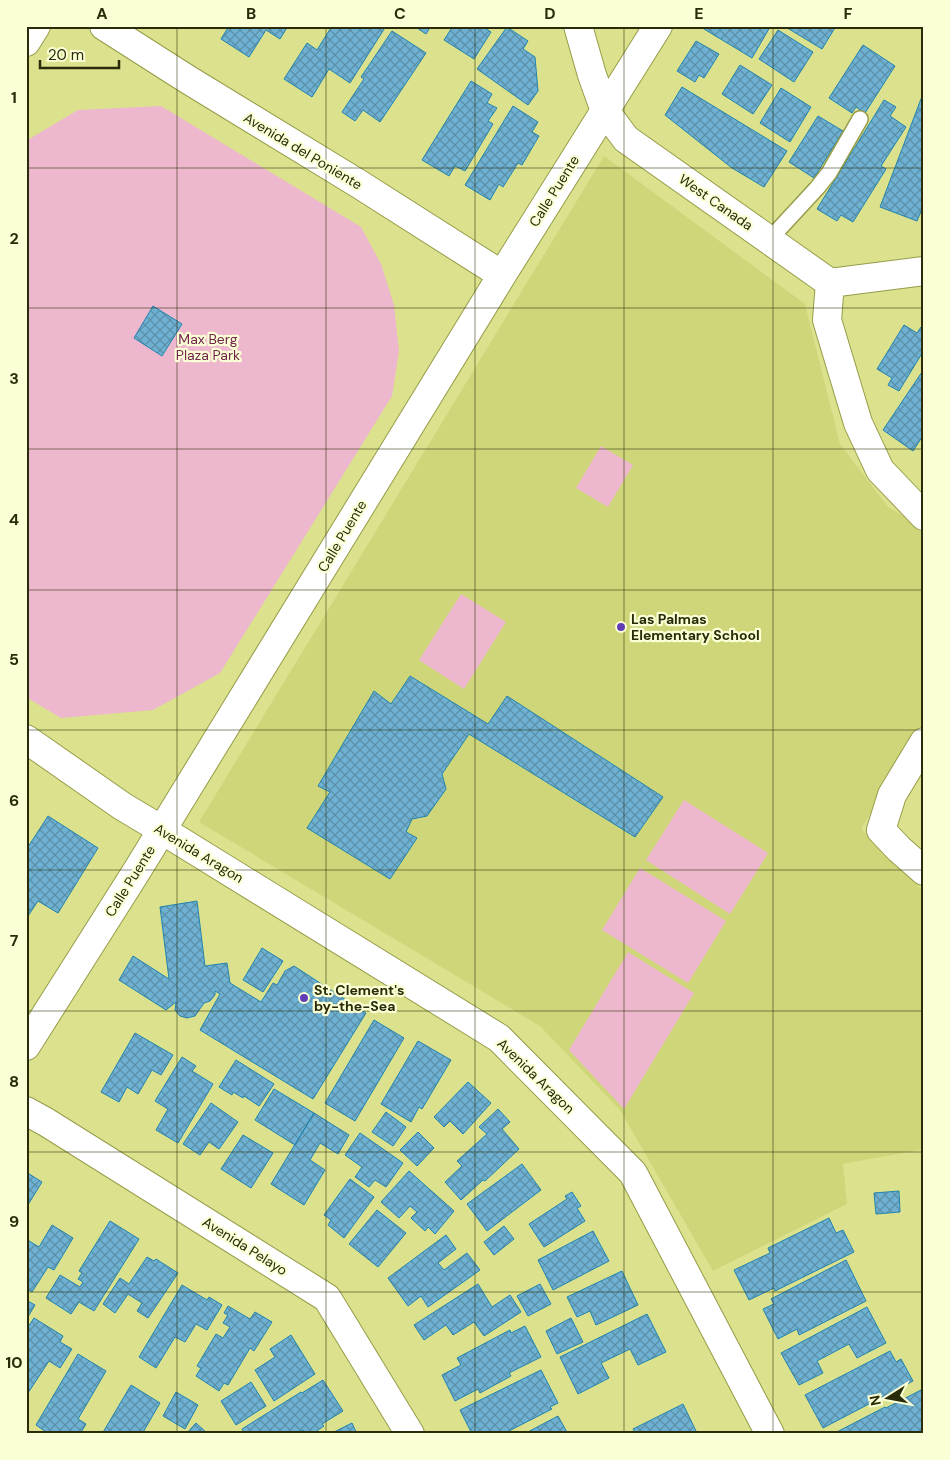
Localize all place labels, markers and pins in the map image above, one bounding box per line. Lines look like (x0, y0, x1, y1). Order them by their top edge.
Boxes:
place label: Las Palmas Elementary School (631, 610, 760, 644)
marker: Las Palmas Elementary School (615, 621, 627, 633)
place label: St. Clement's by-the-Sea (314, 981, 404, 1015)
marker: St. Clement's by-the-Sea (298, 992, 310, 1004)

